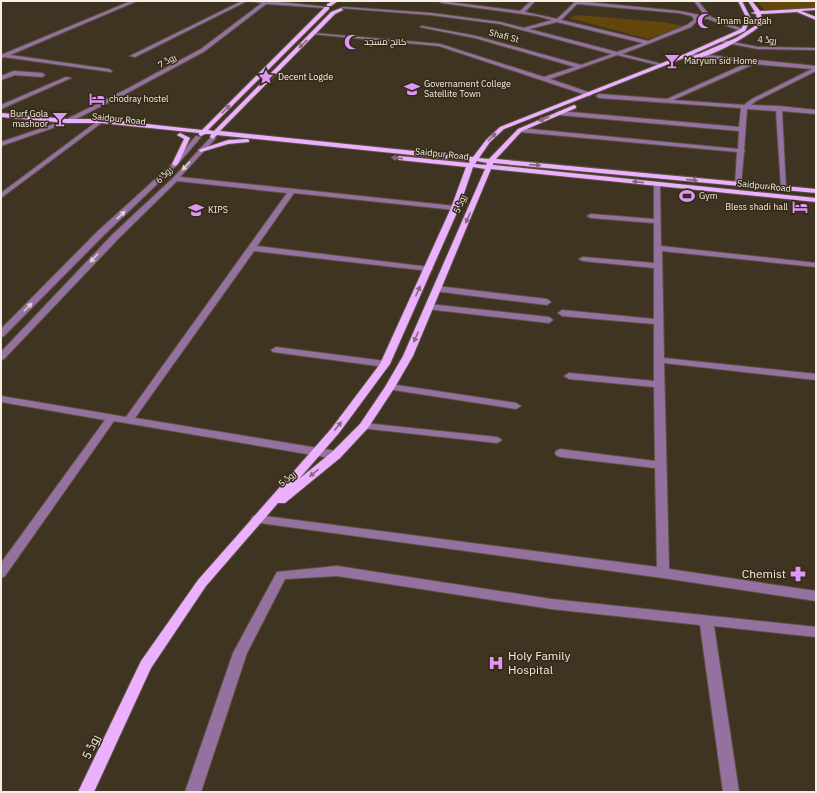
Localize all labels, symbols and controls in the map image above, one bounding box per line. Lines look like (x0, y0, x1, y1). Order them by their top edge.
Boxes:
mosque icon: Imam Bargah (696, 12, 714, 30)
place label: Imam Bargah (717, 15, 772, 26)
street label: Shafi St (488, 26, 520, 45)
mosque icon: کالج مسجد (343, 33, 361, 51)
street label: روڈ 4 (757, 33, 777, 46)
place label: کالج مسجد (364, 36, 406, 48)
one-way arrow (298, 39, 308, 49)
street label: روڈ 7 (156, 51, 178, 70)
bar icon: Maryum sid Home (663, 52, 681, 70)
place label: Maryum sid Home (684, 55, 757, 66)
place icon: Decent Logde (257, 68, 275, 86)
place label: Decent Logde (278, 71, 333, 82)
place label: Governament College Satellite Town (424, 78, 511, 99)
school or university icon: Governament College Satellite Town (403, 80, 421, 98)
hotel icon: chodray hostel (88, 90, 106, 108)
place label: chodray hostel (109, 93, 169, 104)
one-way arrow (221, 104, 231, 114)
place label: Burf Gola mashoor (10, 108, 49, 129)
bar icon: Burf Gola mashoor (51, 110, 69, 128)
street label: Saidpur Road (92, 110, 146, 127)
one-way arrow (538, 116, 550, 123)
one-way arrow (487, 132, 497, 142)
street label: Saidpur Road (415, 145, 469, 162)
one-way arrow (391, 155, 403, 161)
one-way arrow (182, 161, 191, 171)
one-way arrow (529, 162, 541, 168)
street label: روڈ 6 (153, 164, 174, 185)
one-way arrow (686, 177, 699, 183)
street label: Saidpur Road (737, 177, 791, 194)
one-way arrow (632, 179, 644, 186)
sports icon: Gym (678, 187, 696, 205)
place label: Gym (699, 190, 718, 201)
street label: روڈ 5 (451, 193, 468, 215)
hotel icon: Bless shadi hall (791, 198, 809, 216)
school or university icon: KIPS (187, 201, 205, 219)
place label: Bless shadi hall (725, 201, 789, 212)
place label: KIPS (208, 204, 228, 215)
one-way arrow (116, 211, 125, 220)
one-way arrow (465, 212, 471, 223)
one-way arrow (90, 253, 99, 263)
one-way arrow (415, 286, 421, 297)
one-way arrow (24, 302, 33, 312)
one-way arrow (413, 331, 419, 343)
one-way arrow (334, 421, 343, 432)
street label: روڈ 5 (276, 468, 298, 489)
one-way arrow (309, 468, 320, 477)
pharmacy icon: Chemist (789, 565, 807, 583)
place label: Chemist (742, 566, 786, 581)
place label: Holy Family Hospital (508, 648, 570, 677)
hospital icon: Holy Family Hospital (487, 654, 505, 672)
street label: روڈ 5 (78, 732, 103, 762)

